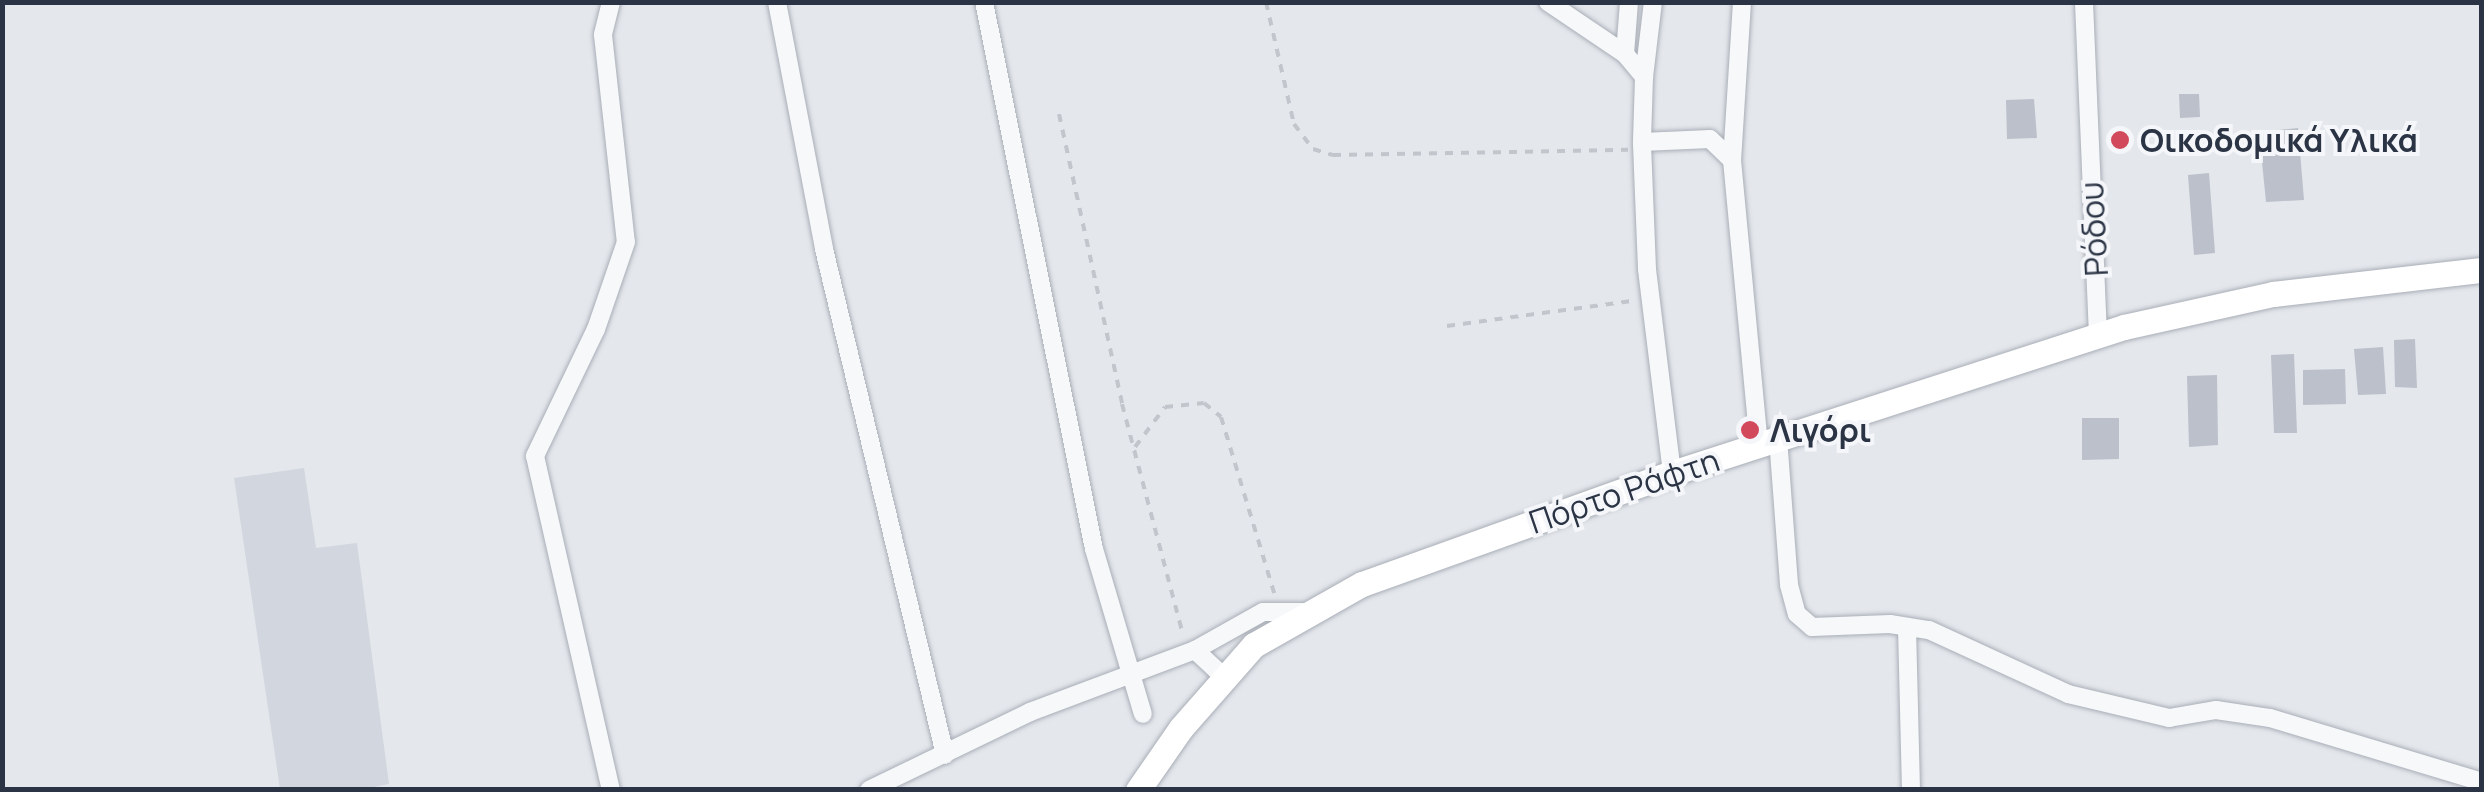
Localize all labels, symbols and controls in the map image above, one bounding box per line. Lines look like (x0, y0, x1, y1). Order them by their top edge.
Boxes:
place label: Οικοδομικά Υλικά (2140, 121, 2418, 159)
marker: Οικοδομικά Υλικά (2109, 129, 2131, 151)
street label: Ρόδου (2072, 181, 2116, 277)
place label: Λιγόρι (1770, 411, 1872, 449)
marker: Λιγόρι (1739, 419, 1761, 441)
street label: Πόρτο Ράφτη (1524, 441, 1724, 541)

